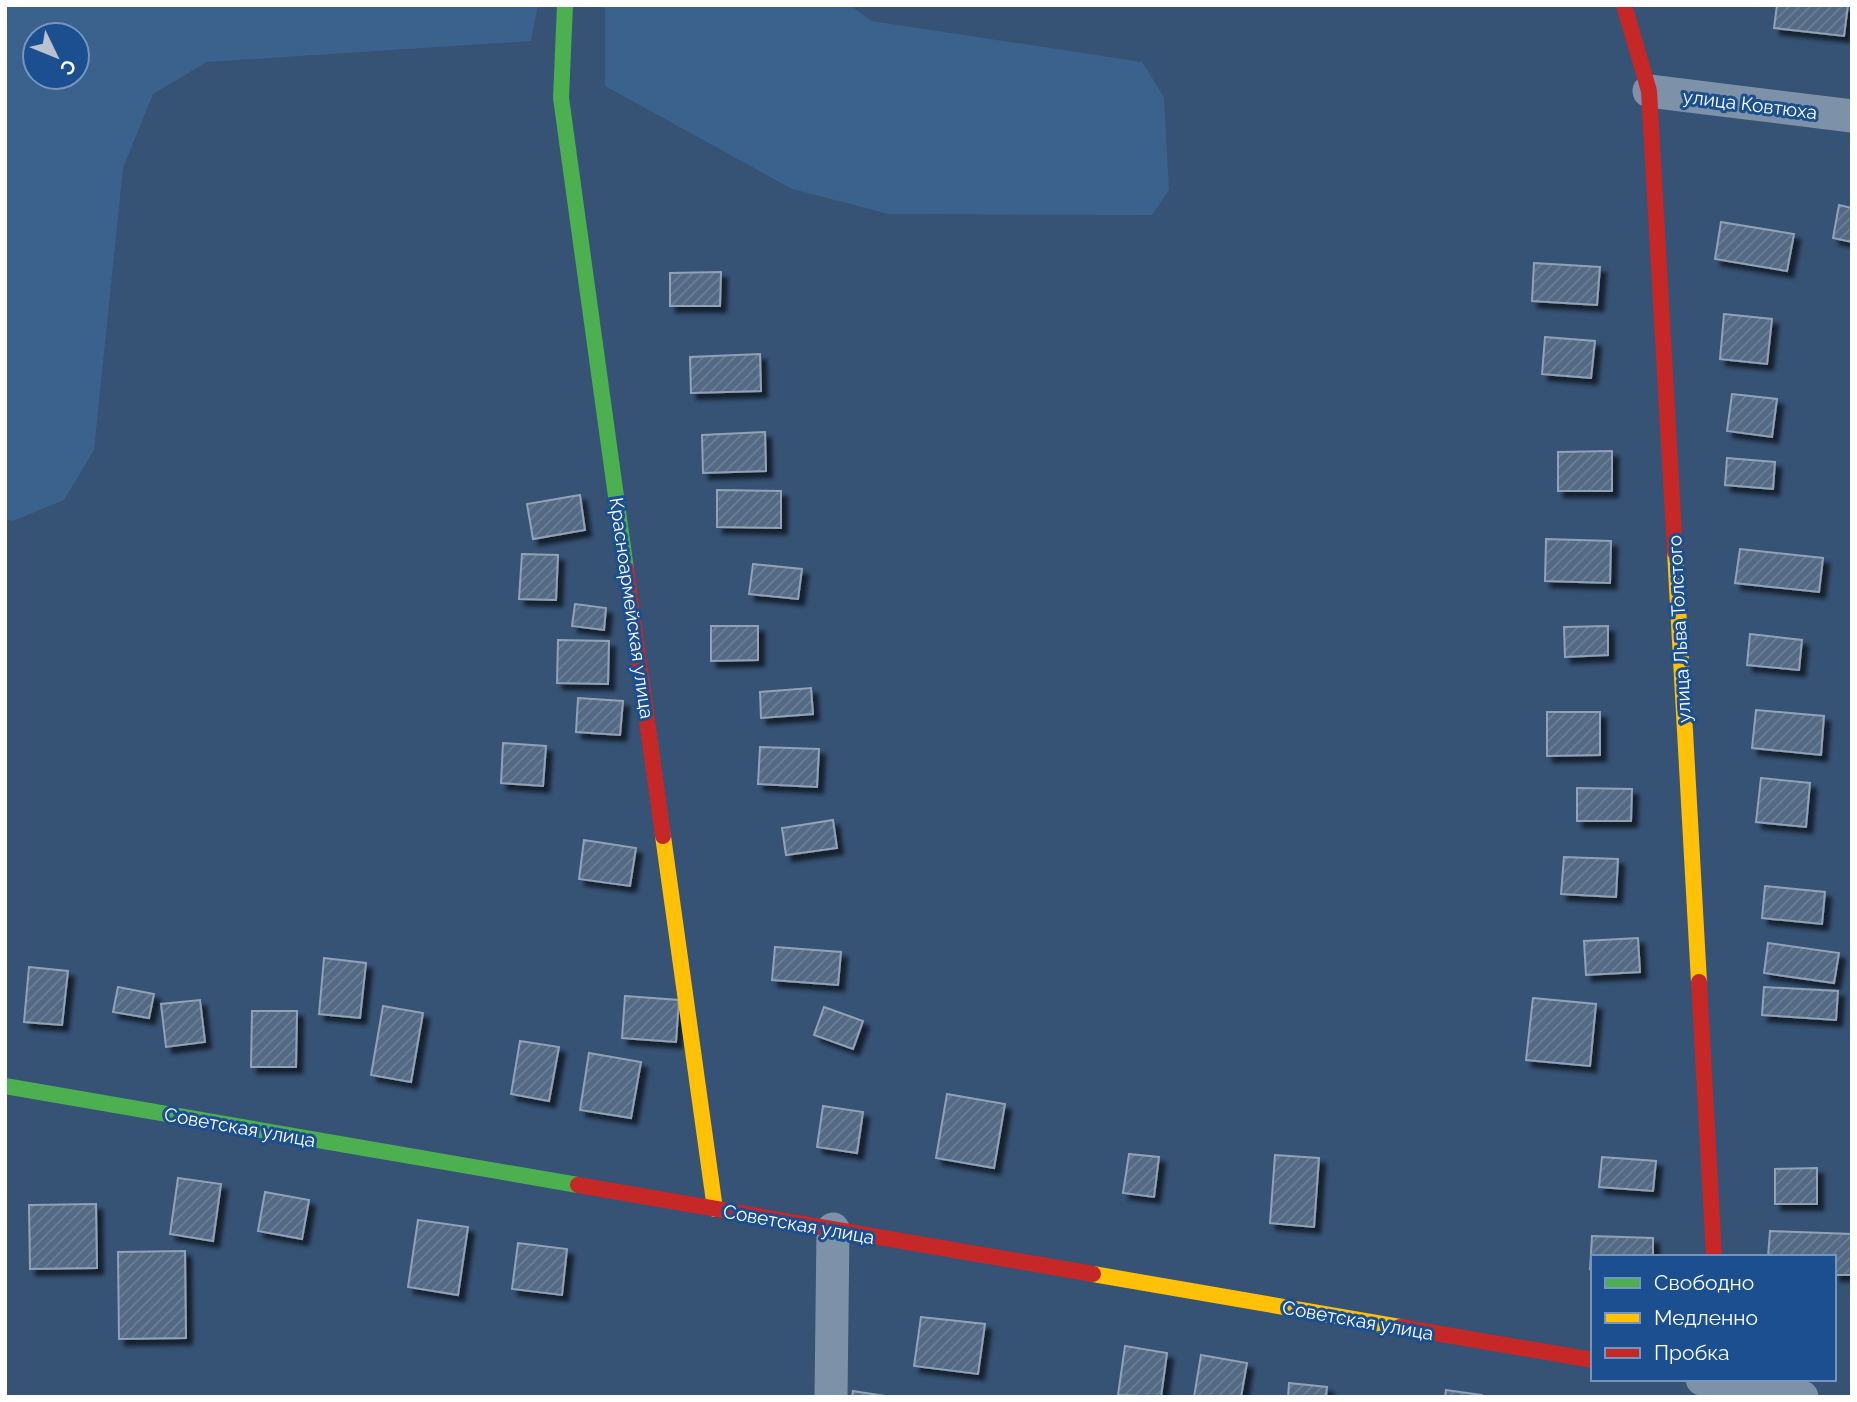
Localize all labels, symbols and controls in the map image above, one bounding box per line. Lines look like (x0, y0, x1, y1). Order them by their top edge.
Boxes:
north arrow (21, 21, 91, 91)
text: С (56, 55, 81, 80)
street label: улица Ковтюха (1682, 85, 1818, 123)
street label: Красноармейская улица (606, 496, 658, 720)
street label: улица Льва Толстого (1663, 535, 1695, 723)
street label: Советская улица (163, 1103, 317, 1151)
street label: Советская улица (722, 1200, 876, 1248)
legend (1591, 1255, 1836, 1381)
text: Свободно (1654, 1270, 1754, 1295)
street label: Советская улица (1281, 1296, 1435, 1344)
text: Медленно (1654, 1305, 1758, 1330)
text: Пробка (1654, 1340, 1730, 1365)

